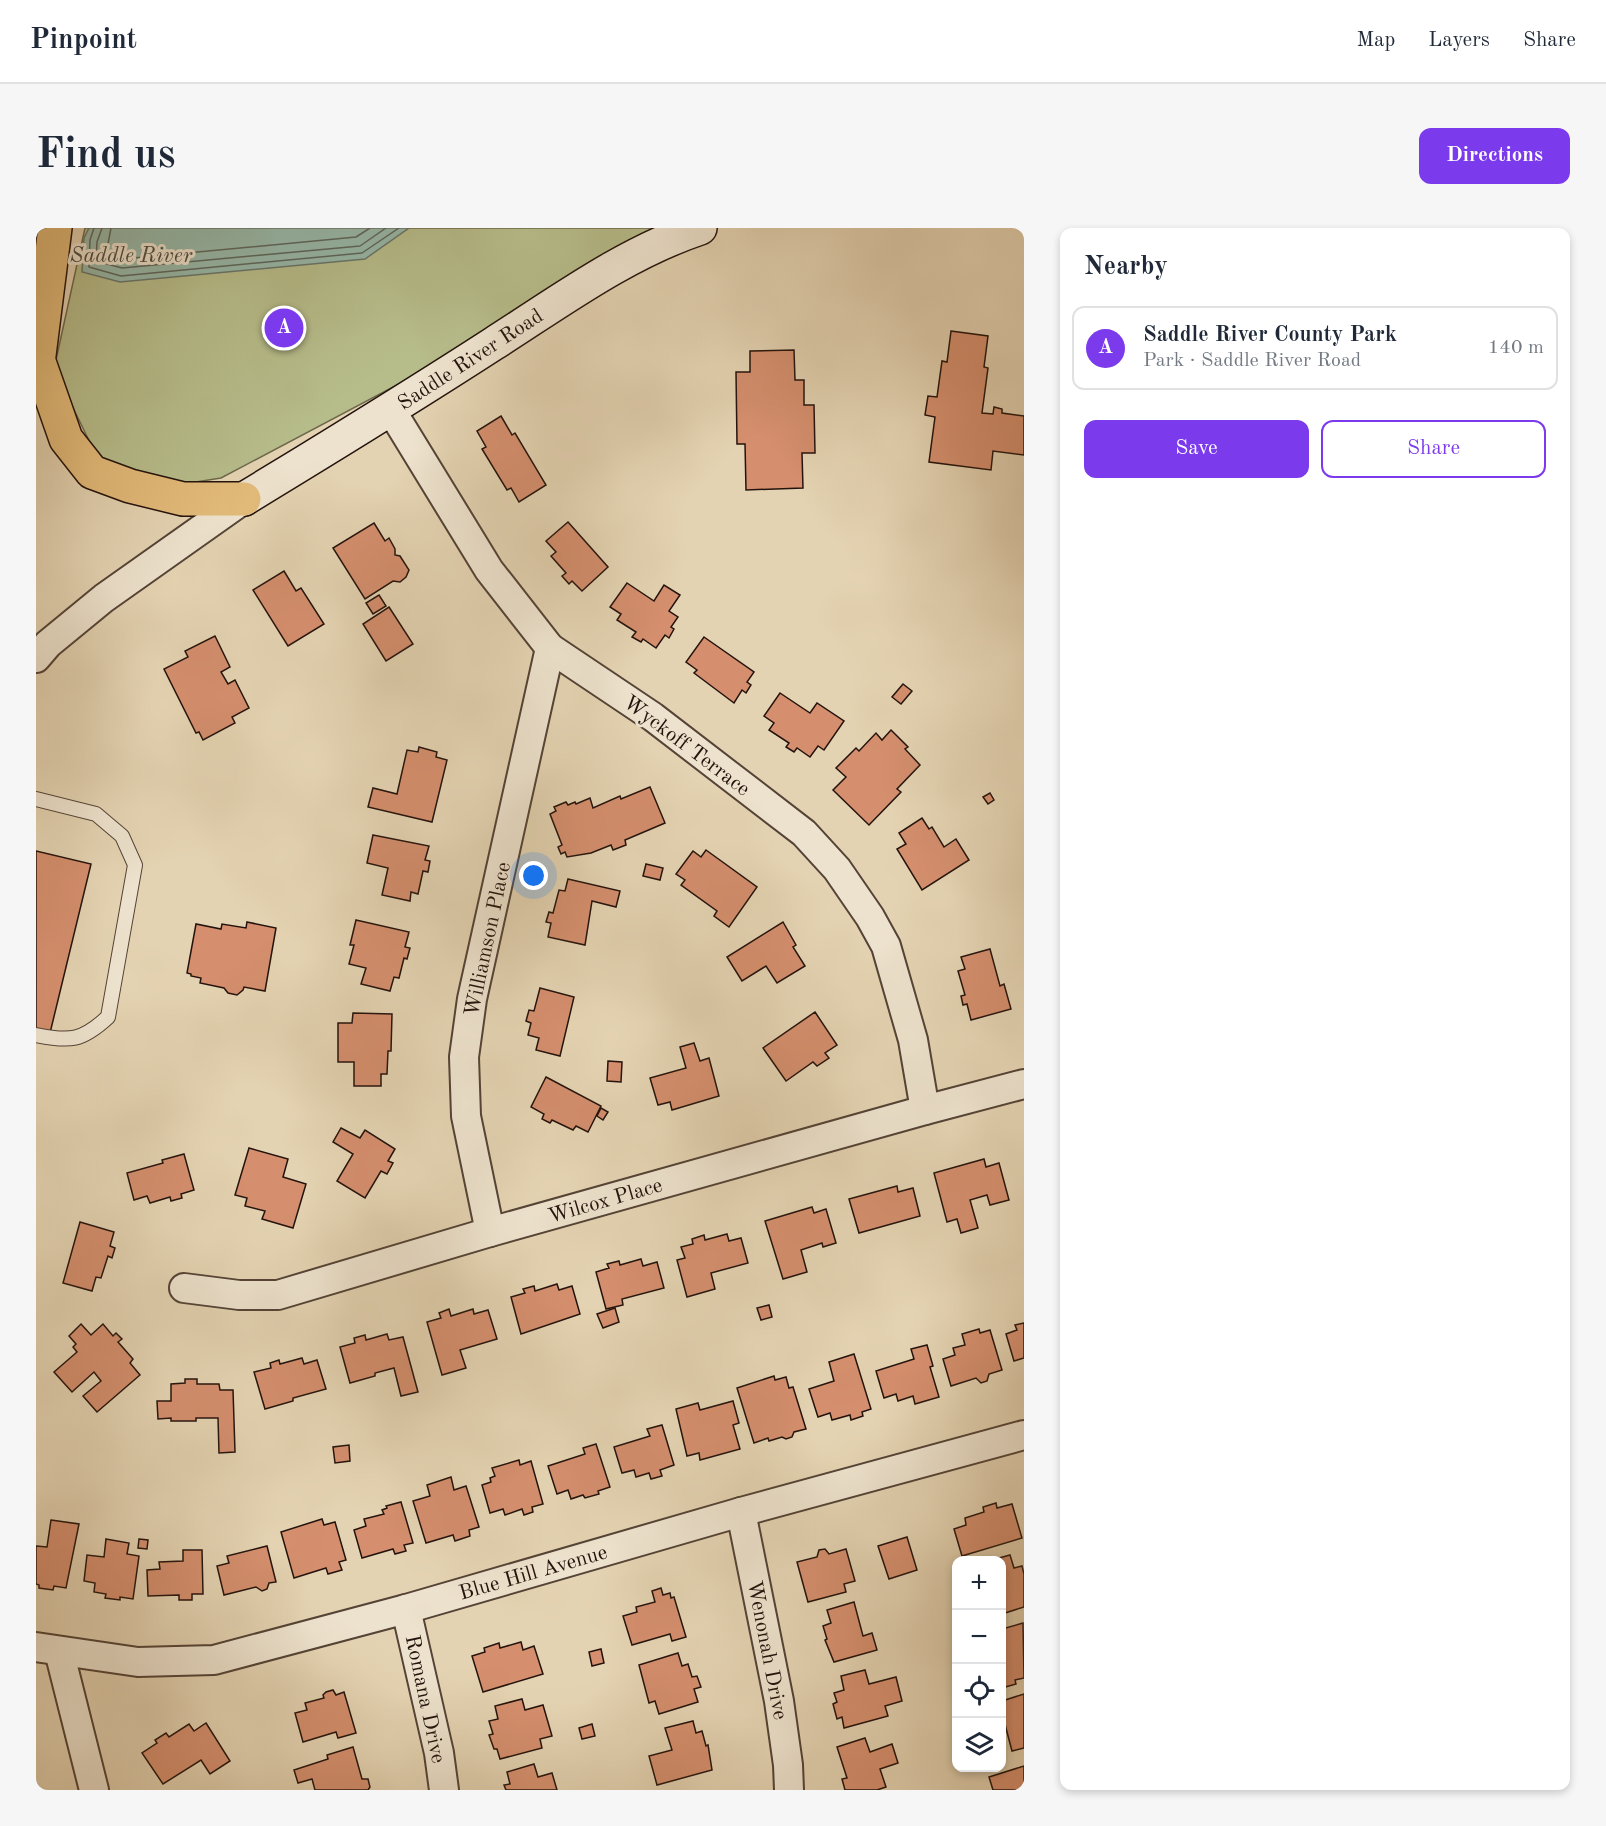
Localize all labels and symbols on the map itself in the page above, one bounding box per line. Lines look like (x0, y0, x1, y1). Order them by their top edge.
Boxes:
water label: Saddle River (70, 245, 193, 267)
pin: A (264, 306, 304, 350)
street label: Saddle River Road (395, 306, 547, 415)
street label: Wyckoff Terrace (619, 692, 753, 800)
street label: Williamson Place (462, 860, 515, 1018)
your location (519, 861, 548, 890)
street label: Wilcox Place (546, 1175, 665, 1228)
street label: Blue Hill Avenue (457, 1542, 610, 1605)
street label: Wenonah Drive (743, 1579, 790, 1722)
street label: Romana Drive (401, 1633, 448, 1765)

